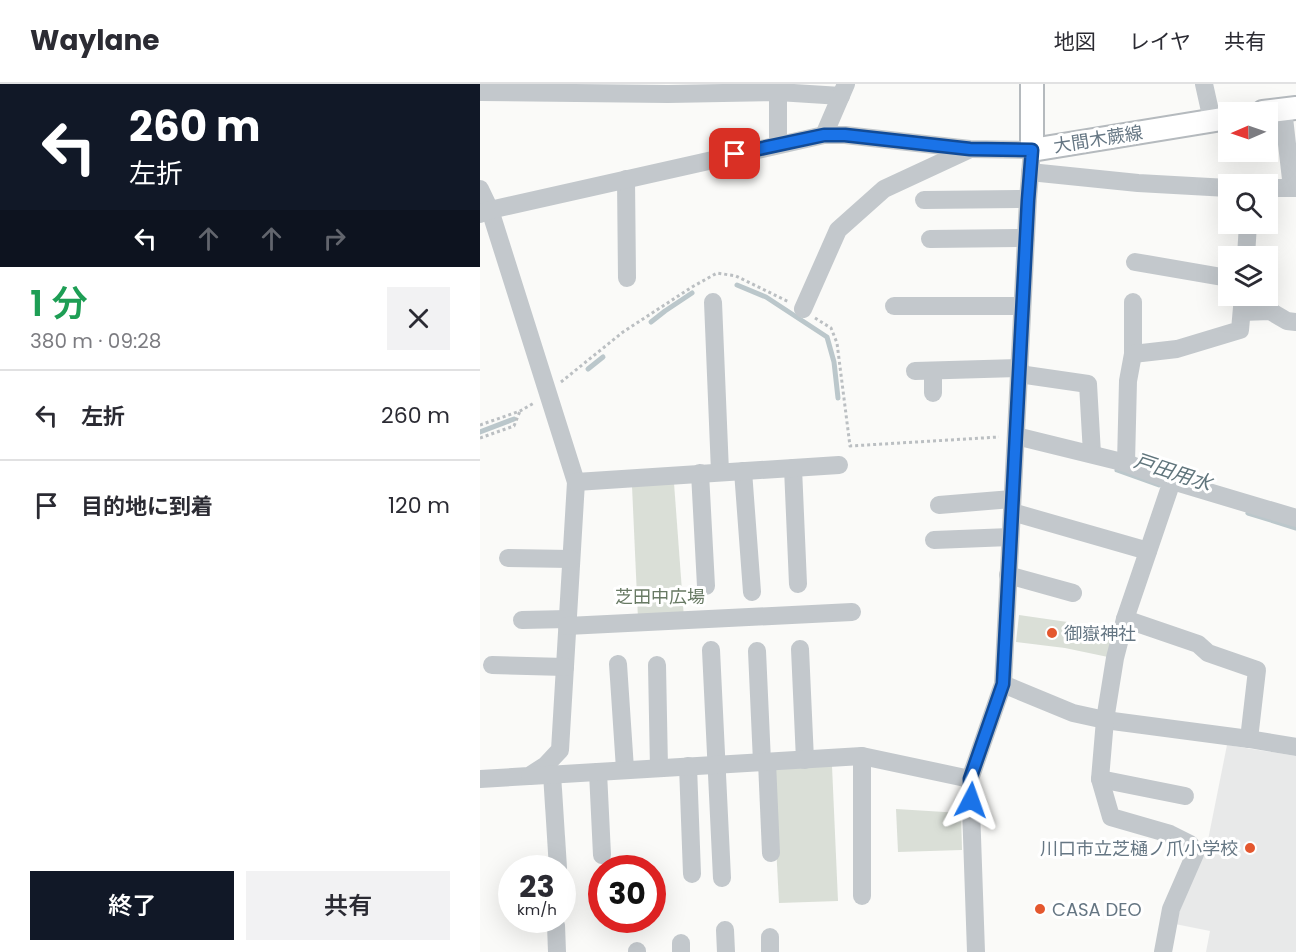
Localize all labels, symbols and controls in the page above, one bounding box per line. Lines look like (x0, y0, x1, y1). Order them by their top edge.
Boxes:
text: Waylane (30, 21, 160, 60)
text: 地図 (1054, 27, 1096, 56)
text: レイヤ (1129, 27, 1191, 56)
text: 共有 (1224, 27, 1266, 56)
text: 260 m (129, 97, 261, 156)
north arrow (1218, 102, 1278, 162)
map controls (1218, 102, 1278, 306)
icon: left (30, 108, 108, 186)
street label: 大間木蕨線 (1052, 120, 1144, 158)
pin (709, 128, 760, 179)
icon: arrive (718, 137, 751, 170)
text: 左折 (129, 155, 183, 192)
button: search (1218, 174, 1278, 234)
icon: left (129, 222, 162, 255)
icon: ahead (192, 222, 225, 255)
icon: ahead (255, 222, 288, 255)
icon: right (318, 222, 351, 255)
button: layers (1218, 246, 1278, 306)
text: 1 分 (30, 278, 88, 329)
button: close (387, 287, 450, 350)
text: 380 m · 09:28 (30, 327, 161, 355)
icon: left (30, 399, 63, 432)
text: 260 m (381, 400, 450, 431)
text: 左折 (81, 401, 125, 432)
water label: 戸田用水 (1131, 446, 1217, 498)
icon: arrive (30, 489, 63, 522)
text: 120 m (388, 490, 450, 521)
text: 目的地に到着 (81, 491, 213, 522)
park label: 芝田中広場 (615, 584, 705, 609)
place label: 御嶽神社 (1064, 621, 1136, 646)
marker: 御嶽神社 (1045, 626, 1059, 640)
position arrow (939, 768, 1003, 832)
place label: 川口市立芝樋ノ爪小学校 (1040, 836, 1238, 861)
marker: 川口市立芝樋ノ爪小学校 (1243, 841, 1257, 855)
speed limit sign: 30 (588, 855, 666, 933)
text: 23 (519, 865, 555, 908)
button: 終了 (30, 871, 234, 940)
button: 共有 (246, 871, 450, 940)
place label: CASA DEO (1052, 897, 1142, 922)
text: km/h (517, 899, 557, 920)
marker: CASA DEO (1033, 902, 1047, 916)

